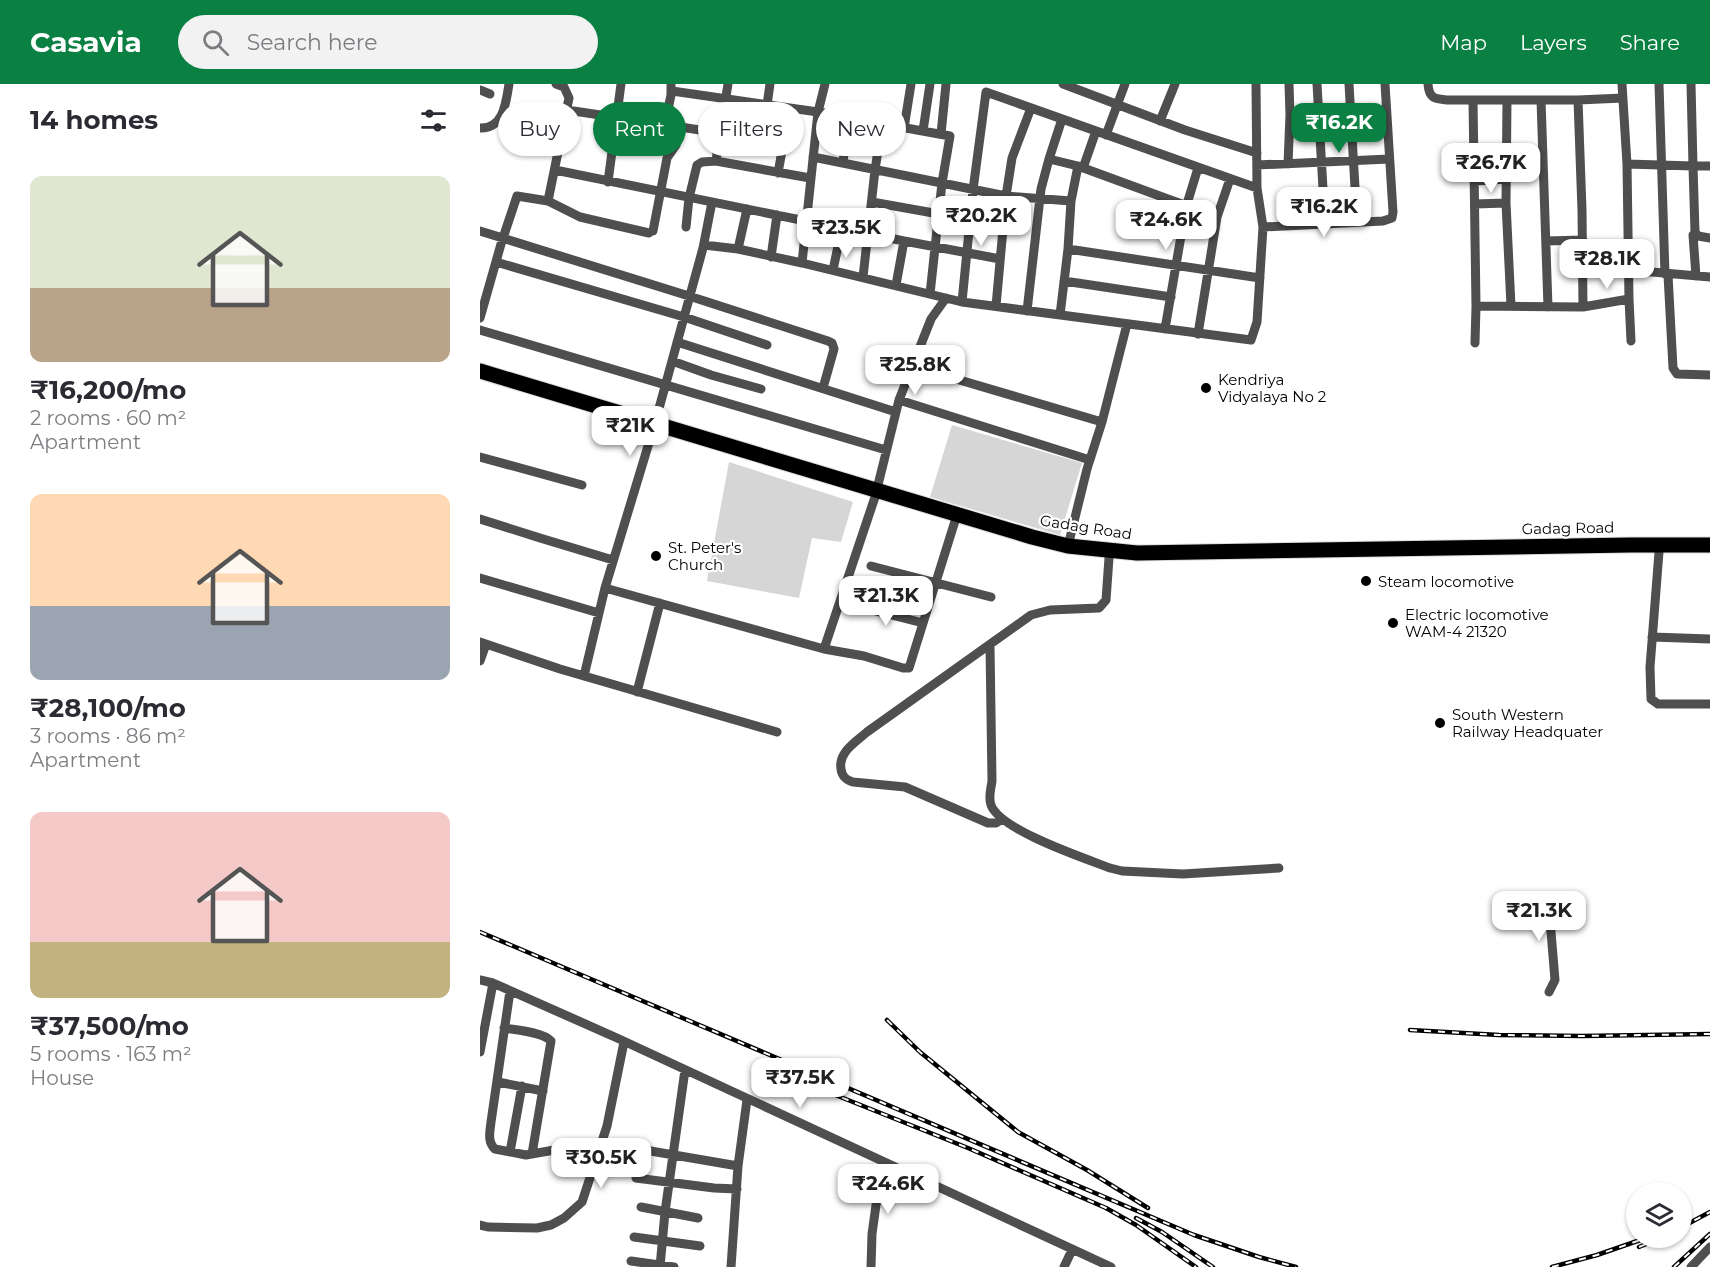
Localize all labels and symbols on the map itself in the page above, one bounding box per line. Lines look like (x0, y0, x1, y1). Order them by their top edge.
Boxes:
pin: ₹16.2K (1290, 103, 1388, 154)
pin: ₹26.7K (1442, 143, 1540, 194)
pin: ₹16.2K (1275, 187, 1373, 238)
pin: ₹20.2K (932, 196, 1030, 247)
pin: ₹24.6K (1117, 200, 1215, 251)
pin: ₹23.5K (797, 208, 895, 259)
pin: ₹28.1K (1558, 239, 1656, 290)
pin: ₹25.8K (866, 345, 964, 396)
place label: Kendriya Vidyalaya No 2 (1218, 370, 1326, 406)
marker: Kendriya Vidyalaya No 2 (1199, 381, 1213, 395)
pin: ₹21K (594, 406, 666, 457)
street label: Gadag Road (1039, 510, 1133, 544)
street label: Gadag Road (1521, 518, 1615, 538)
place label: St. Peter's Church (668, 538, 741, 574)
marker: St. Peter's Church (649, 549, 663, 563)
place label: Steam locomotive (1378, 572, 1514, 591)
marker: Steam locomotive (1359, 574, 1373, 588)
pin: ₹21.3K (837, 576, 935, 627)
place label: Electric locomotive WAM-4 21320 (1405, 605, 1549, 641)
marker: Electric locomotive WAM-4 21320 (1386, 616, 1400, 630)
place label: South Western Railway Headquater (1452, 705, 1603, 741)
marker: South Western Railway Headquater (1433, 716, 1447, 730)
pin: ₹21.3K (1490, 891, 1588, 942)
pin: ₹37.5K (751, 1058, 849, 1109)
pin: ₹30.5K (552, 1138, 650, 1189)
pin: ₹24.6K (839, 1164, 937, 1215)

